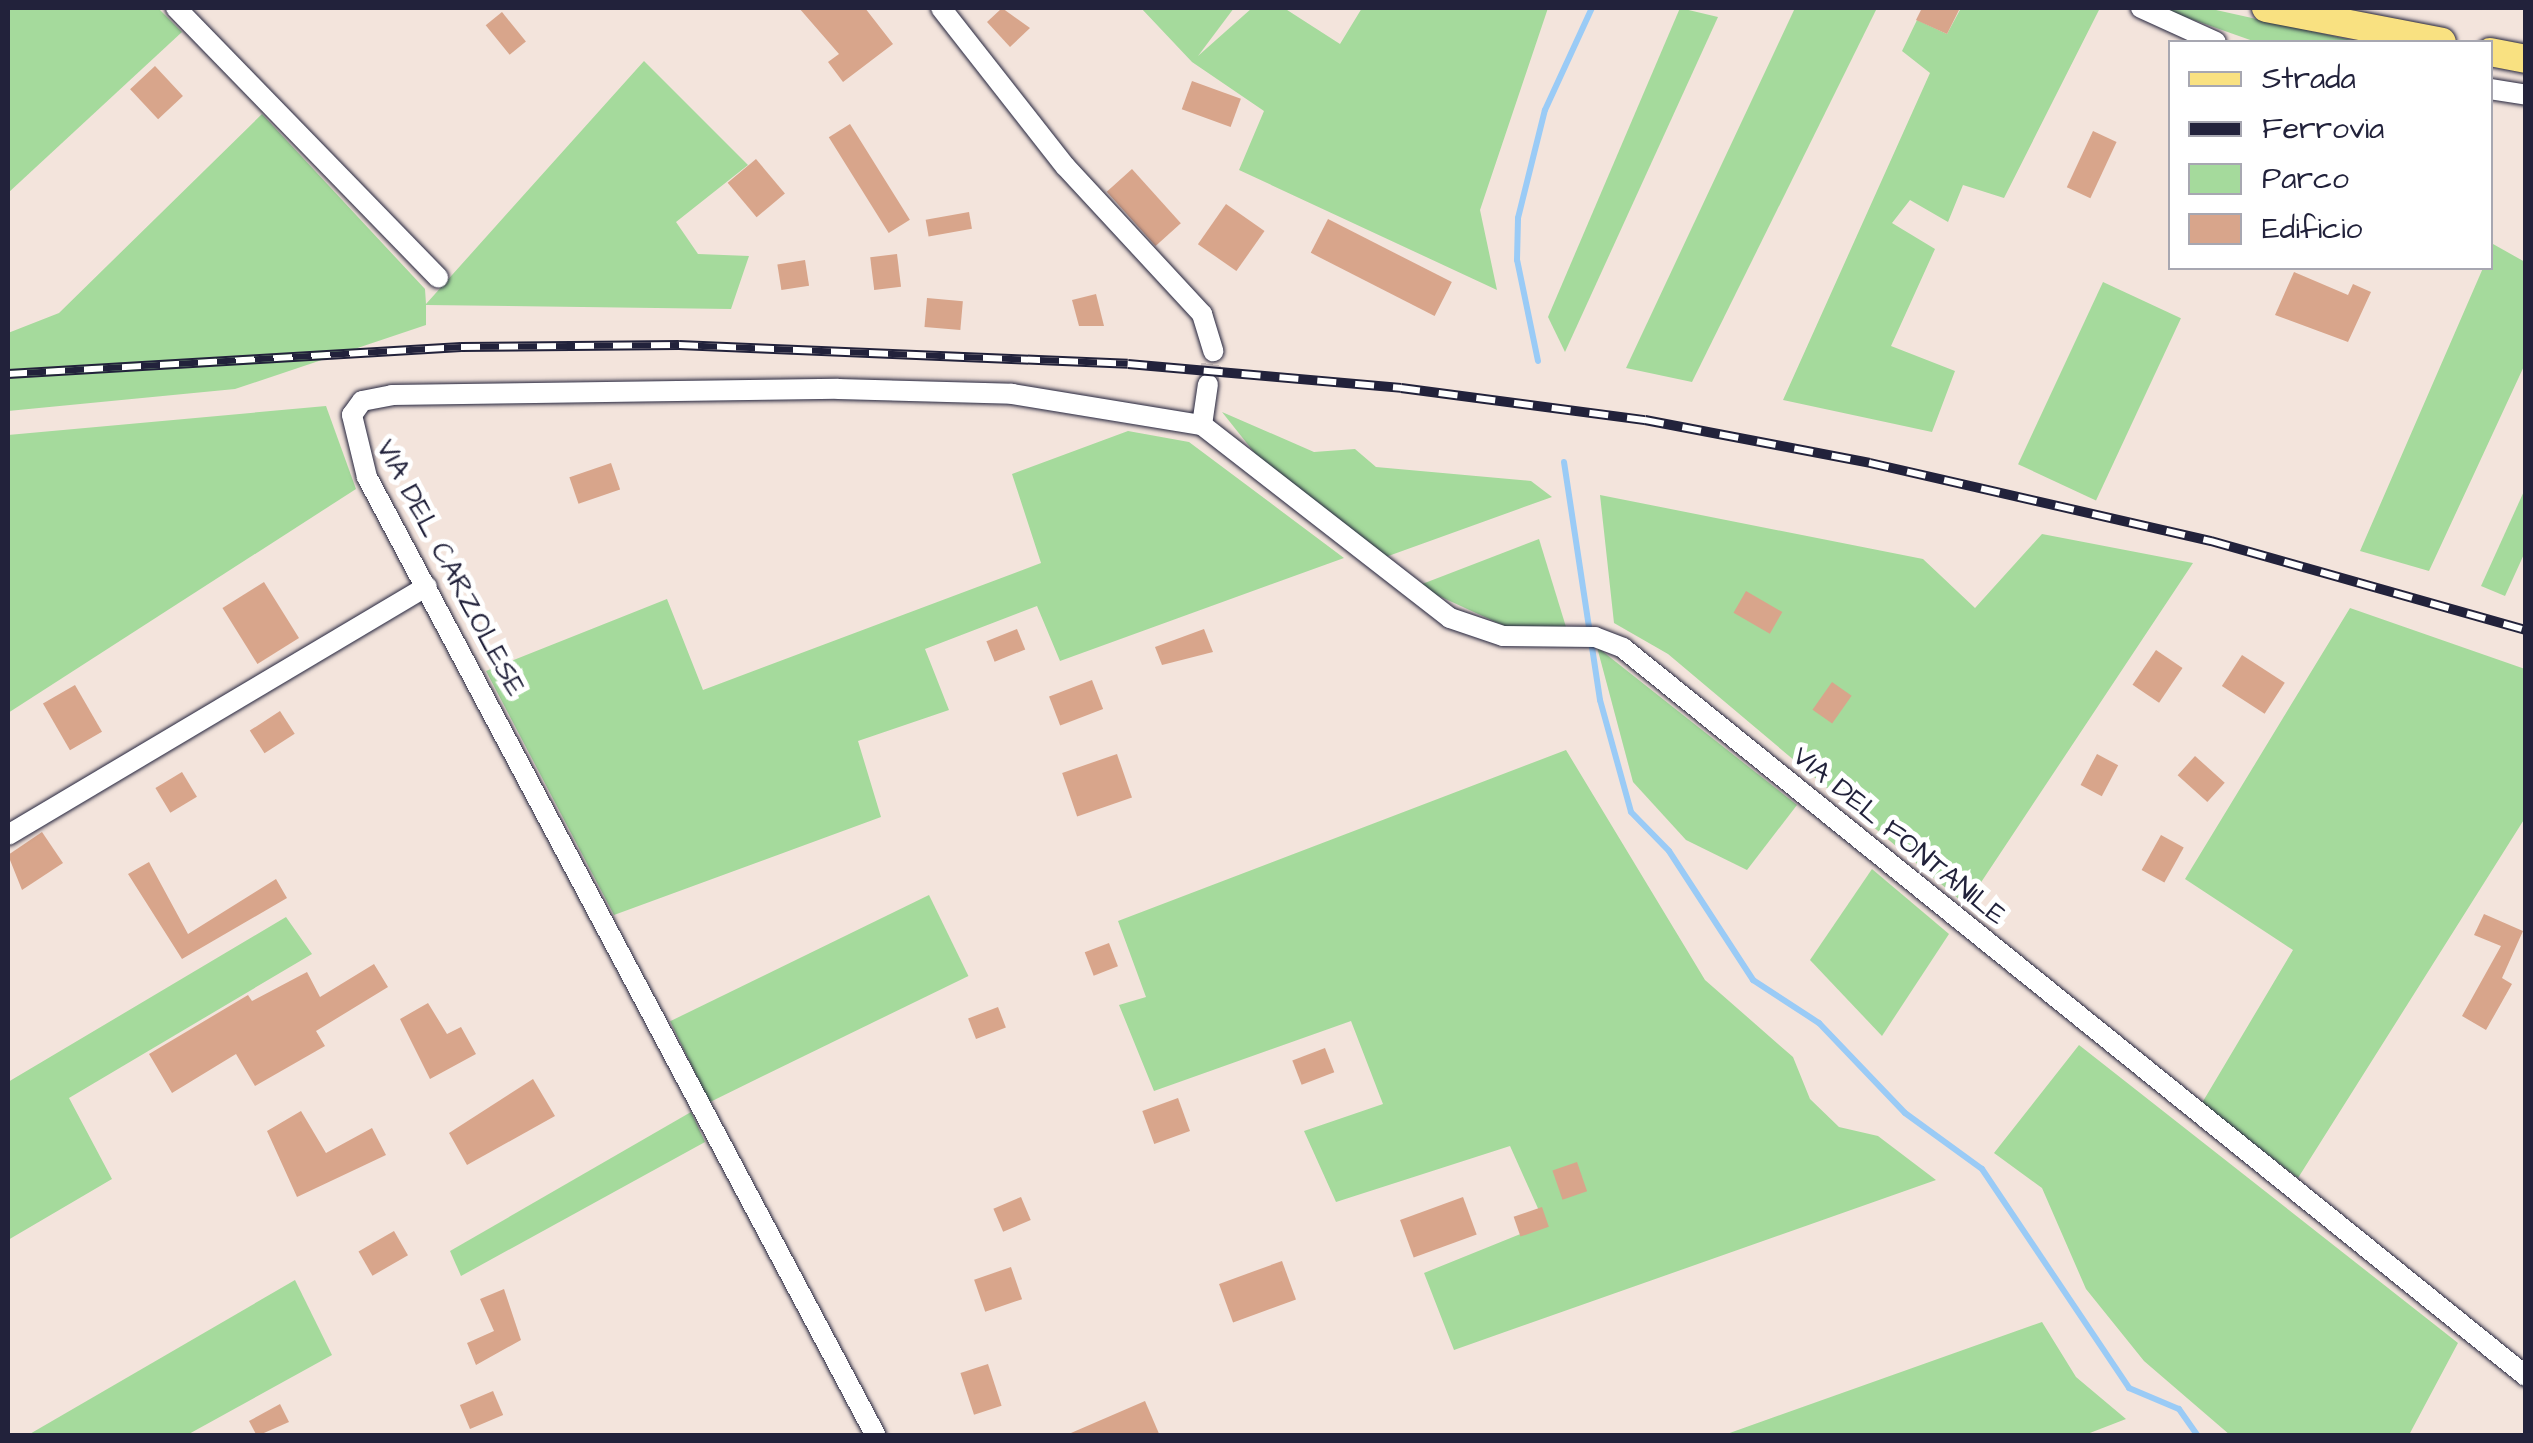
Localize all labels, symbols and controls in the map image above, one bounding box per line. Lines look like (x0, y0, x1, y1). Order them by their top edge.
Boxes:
legend (2168, 40, 2493, 270)
text: Strada (2262, 58, 2356, 100)
text: Ferrovia (2262, 108, 2384, 150)
text: Parco (2262, 158, 2349, 200)
text: Edificio (2262, 208, 2362, 250)
street label: VIA DEL CARZOLESE (368, 434, 532, 702)
street label: VIA DEL FONTANILE (1785, 740, 2013, 932)

